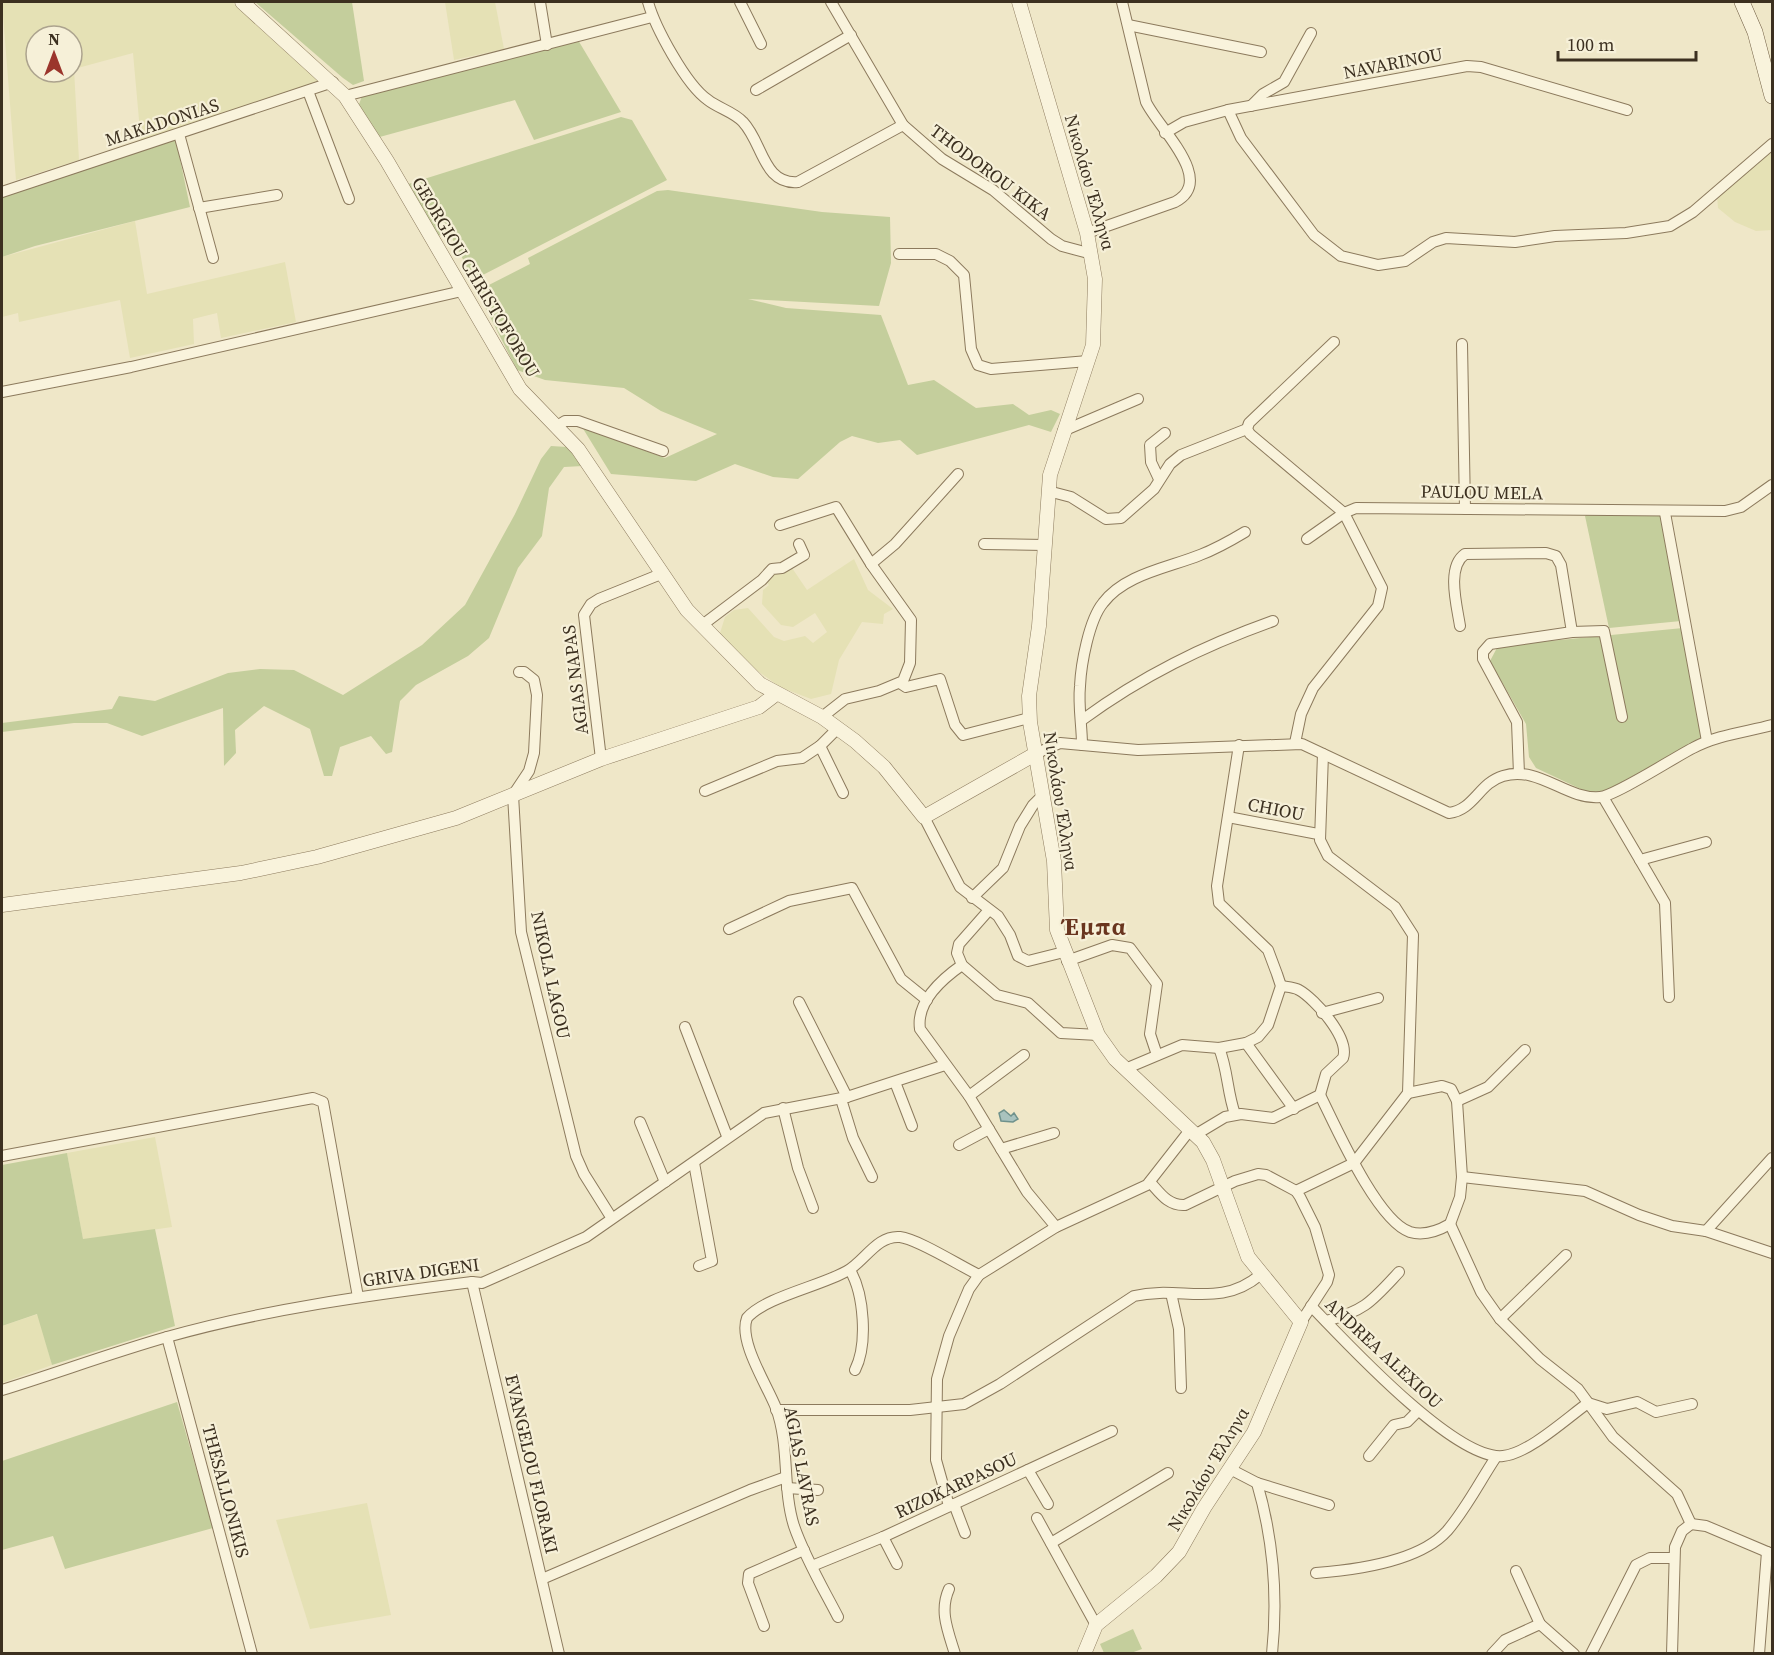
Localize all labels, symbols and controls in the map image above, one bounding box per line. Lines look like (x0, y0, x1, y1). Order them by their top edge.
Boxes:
north arrow (24, 24, 84, 84)
scale bar (1558, 24, 1696, 62)
text: N (48, 28, 60, 50)
text: 100 m (1567, 32, 1614, 57)
street label: NAVARINOU (1341, 41, 1445, 85)
street label: MAKADONIAS (102, 92, 222, 152)
street label: Νικολάου Έλληνα (1059, 111, 1121, 253)
street label: THODOROU KIKA (925, 118, 1057, 226)
street label: GEORGIOU CHRISTOFOROU (406, 172, 546, 382)
street label: PAULOU MELA (1420, 478, 1544, 506)
street label: AGIAS NAPAS (556, 624, 594, 736)
street label: Νικολάου Έλληνα (1038, 730, 1084, 872)
street label: CHIOU (1246, 791, 1306, 827)
street label: NIKOLA LAGOU (525, 909, 577, 1041)
district label: Έμπα (1060, 910, 1127, 943)
street label: GRIVA DIGENI (361, 1251, 481, 1293)
street label: ANDREA ALEXIOU (1320, 1292, 1448, 1414)
street label: EVANGELOU FLORAKI (499, 1372, 565, 1556)
street label: Νικολάου Έλληνα (1161, 1402, 1255, 1536)
street label: AGIAS LAVRAS (778, 1404, 826, 1528)
street label: THESALLONIKIS (196, 1421, 256, 1561)
street label: RIZOKARPASOU (891, 1446, 1021, 1524)

